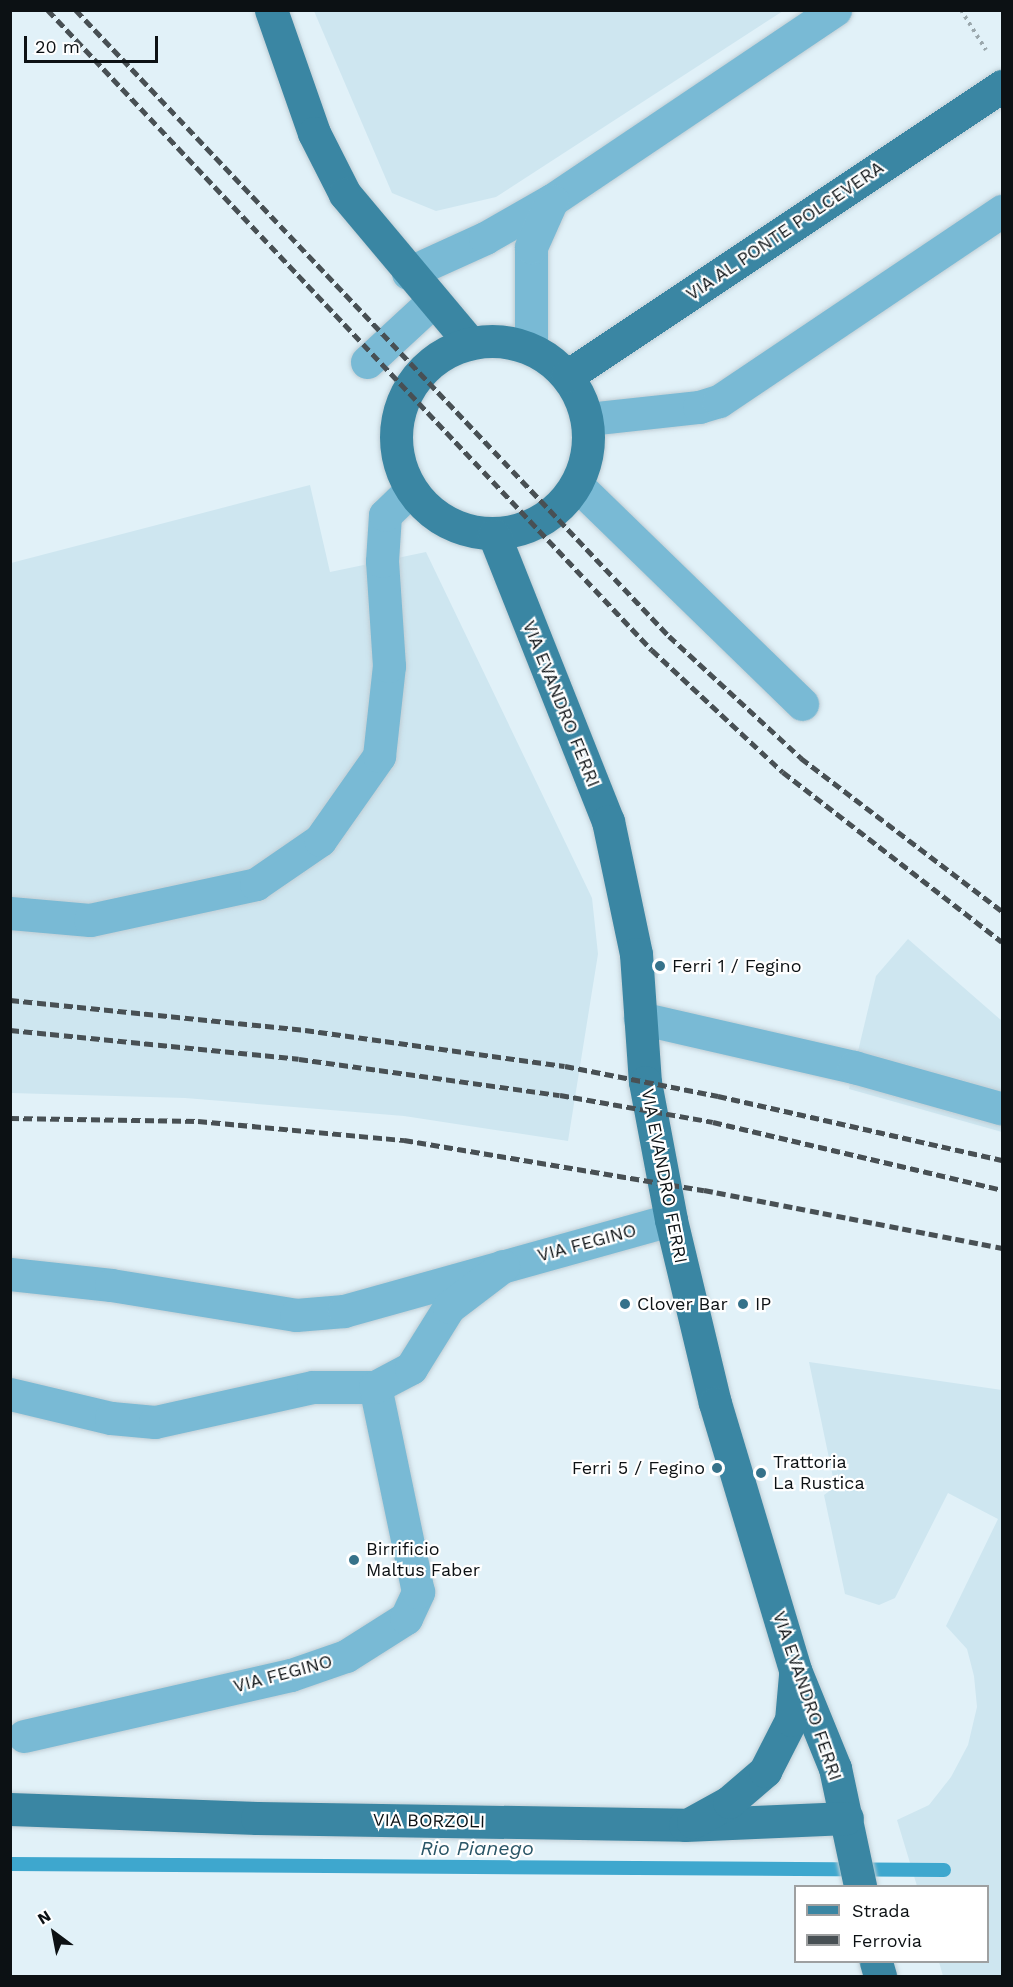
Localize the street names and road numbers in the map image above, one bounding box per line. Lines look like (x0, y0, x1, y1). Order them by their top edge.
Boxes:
street label: VIA AL PONTE POLCEVERA (681, 156, 889, 306)
street label: VIA EVANDRO FERRI (518, 617, 604, 791)
street label: VIA EVANDRO FERRI (636, 1086, 692, 1266)
street label: VIA FEGINO (535, 1219, 639, 1267)
street label: VIA EVANDRO FERRI (768, 1608, 846, 1784)
street label: VIA FEGINO (231, 1650, 335, 1698)
street label: VIA BORZOLI (372, 1809, 486, 1833)

